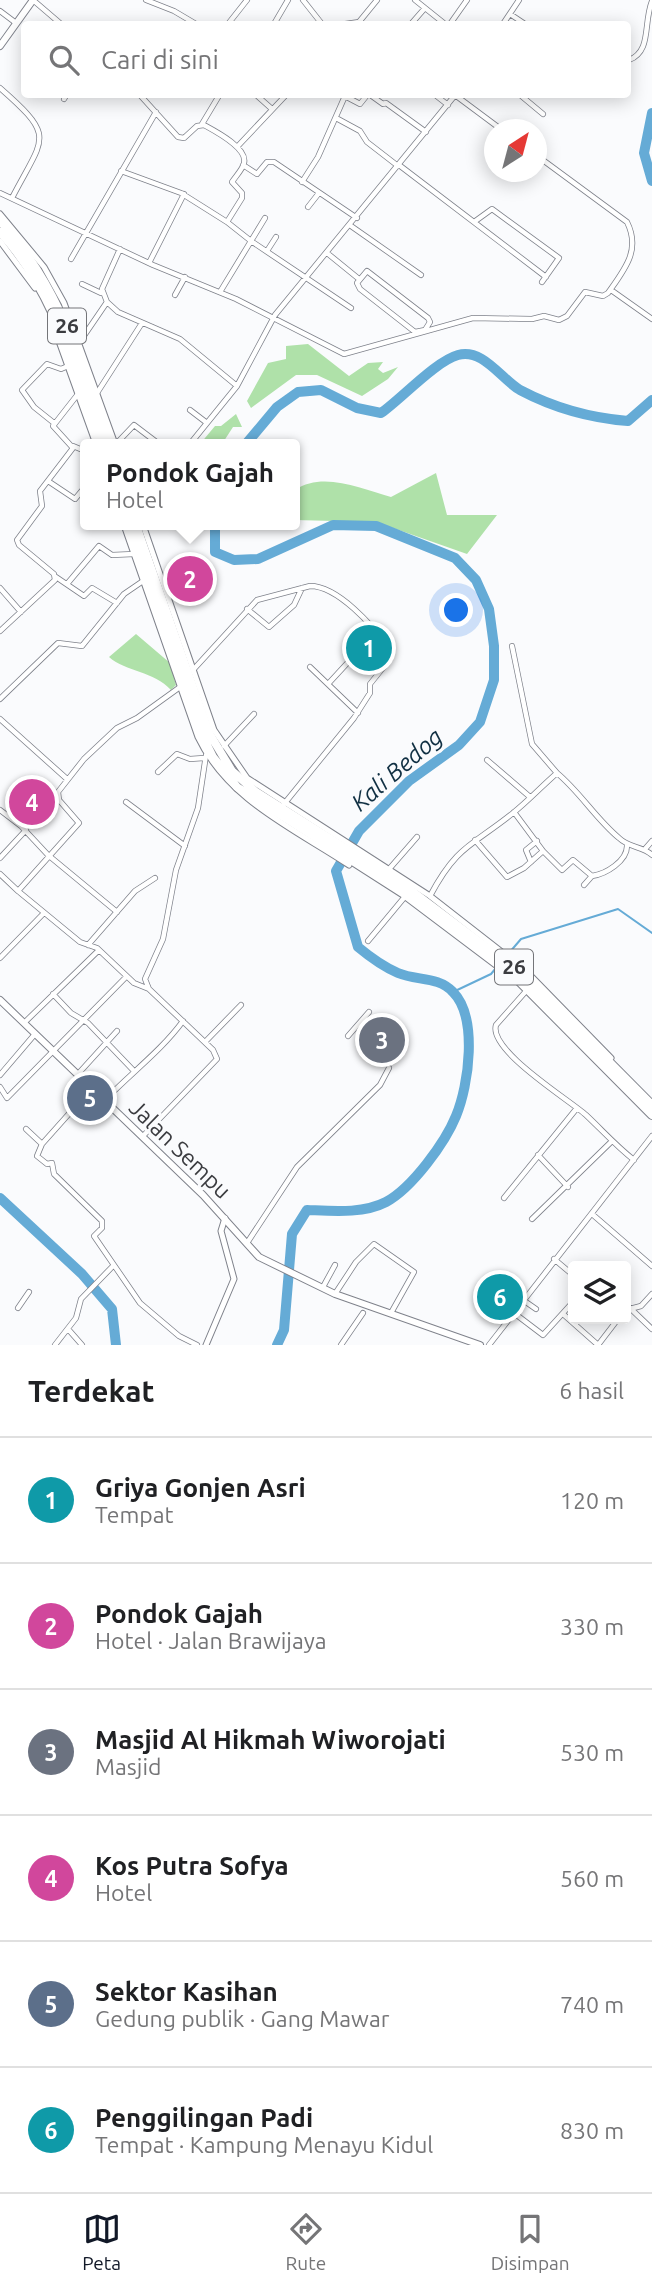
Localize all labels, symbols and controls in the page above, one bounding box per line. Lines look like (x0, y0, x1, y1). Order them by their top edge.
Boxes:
search box (21, 21, 631, 98)
icon: search (45, 41, 83, 79)
text: Cari di sini (101, 45, 219, 74)
north arrow (484, 119, 547, 182)
road number: 26 (48, 308, 86, 344)
popup (80, 439, 300, 530)
text: Pondok Gajah (106, 458, 274, 487)
text: Hotel (106, 487, 163, 512)
pin: 2 (167, 553, 213, 605)
your location (439, 593, 473, 627)
pin: 1 (346, 622, 392, 674)
water label: Kali Bedog (346, 723, 448, 816)
pin: 4 (9, 776, 55, 828)
road number: 26 (495, 950, 533, 984)
pin: 3 (359, 1014, 405, 1066)
pin: 5 (67, 1072, 113, 1124)
street label: Jalan Sempu (125, 1094, 236, 1203)
map controls (568, 1261, 631, 1324)
button: layers (568, 1261, 631, 1324)
pin: 6 (477, 1271, 523, 1323)
text: Terdekat (28, 1374, 154, 1408)
text: 6 hasil (559, 1378, 624, 1403)
text: Griya Gonjen Asri (95, 1473, 306, 1502)
text: 1 (45, 1488, 57, 1513)
text: 120 m (560, 1488, 624, 1513)
text: Tempat (95, 1502, 174, 1527)
text: Pondok Gajah (95, 1599, 263, 1628)
text: 2 (45, 1614, 57, 1639)
text: 330 m (560, 1614, 624, 1639)
text: Hotel · Jalan Brawijaya (95, 1628, 327, 1653)
text: Masjid Al Hikmah Wiworojati (95, 1725, 446, 1754)
text: 3 (45, 1740, 57, 1765)
text: 530 m (560, 1740, 624, 1765)
text: Masjid (95, 1754, 161, 1779)
text: Kos Putra Sofya (95, 1851, 289, 1880)
text: 4 (45, 1866, 57, 1891)
text: 560 m (560, 1866, 624, 1891)
text: Hotel (95, 1880, 152, 1905)
text: Sektor Kasihan (95, 1977, 278, 2006)
text: 5 (45, 1992, 57, 2017)
text: 740 m (560, 1992, 624, 2017)
text: Gedung publik · Gang Mawar (95, 2006, 389, 2031)
text: Penggilingan Padi (95, 2103, 313, 2132)
text: 6 (45, 2118, 57, 2143)
text: 830 m (560, 2118, 624, 2143)
text: Tempat · Kampung Menayu Kidul (95, 2132, 433, 2157)
tab: Peta (82, 2210, 121, 2274)
tab: Rute (286, 2210, 326, 2274)
tab: Disimpan (491, 2210, 570, 2274)

